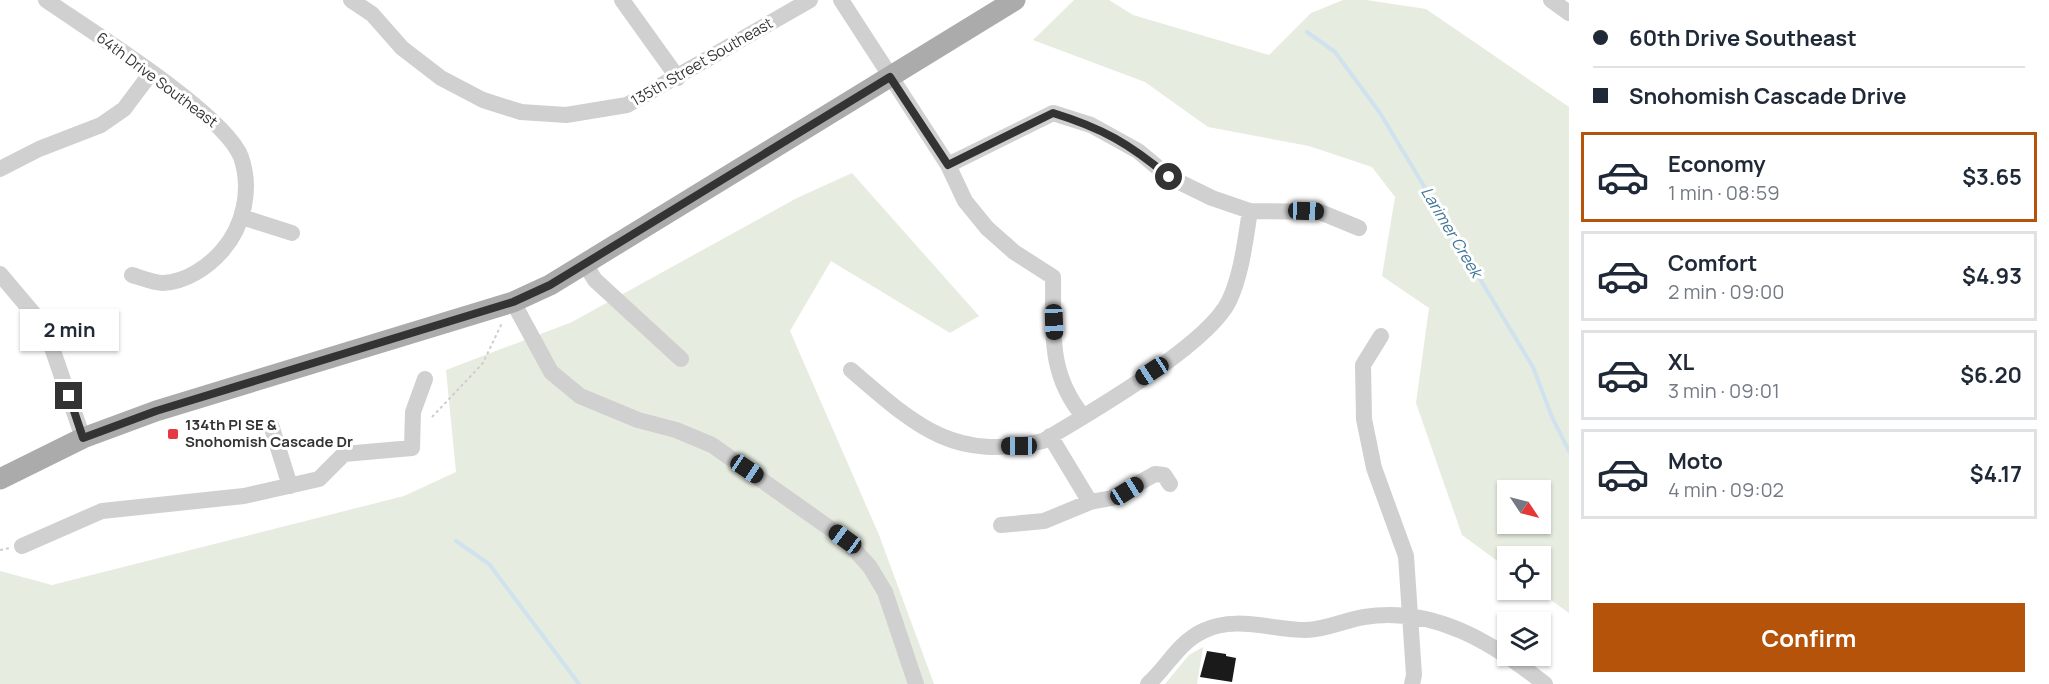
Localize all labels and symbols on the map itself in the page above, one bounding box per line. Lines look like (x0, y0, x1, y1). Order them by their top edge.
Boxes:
street label: 135th Street Southeast (627, 12, 777, 111)
street label: 64th Drive Southeast (92, 27, 222, 132)
route start (1155, 163, 1182, 190)
water label: Larimer Creek (1416, 183, 1489, 283)
car (1288, 201, 1324, 221)
car (1044, 304, 1064, 340)
callout: 2 min (20, 309, 118, 351)
car (1132, 354, 1172, 388)
route end (55, 382, 82, 409)
place label: 134th Pl SE & Snohomish Cascade Dr (185, 414, 353, 452)
marker: 134th Pl SE & Snohomish Cascade Dr (166, 427, 180, 441)
car (1001, 437, 1037, 455)
car (727, 451, 767, 487)
car (1107, 474, 1147, 508)
north arrow (1497, 480, 1551, 534)
car (825, 521, 865, 557)

